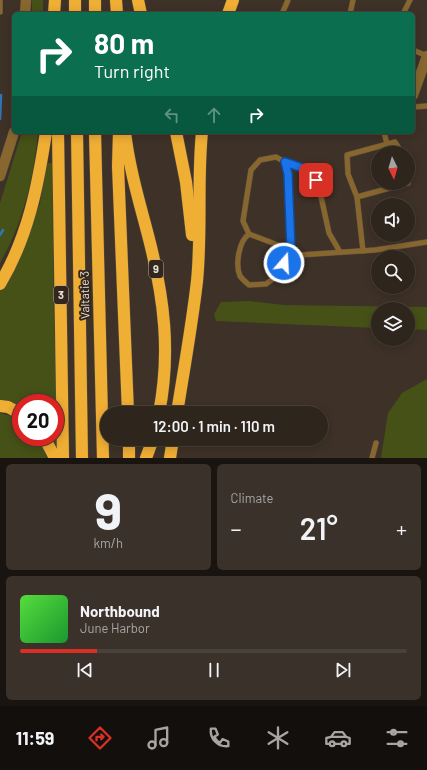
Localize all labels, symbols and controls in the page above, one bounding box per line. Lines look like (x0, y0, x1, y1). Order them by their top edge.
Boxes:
text: 80 m (94, 26, 154, 60)
icon: right (28, 28, 80, 80)
text: Turn right (94, 60, 170, 82)
icon: left (161, 104, 183, 126)
icon: ahead (203, 104, 225, 126)
icon: right (245, 104, 267, 126)
north arrow (371, 146, 415, 190)
map controls (371, 146, 415, 346)
pin (299, 163, 333, 197)
icon: arrive (305, 169, 327, 191)
button: sound (371, 198, 415, 242)
position arrow (263, 242, 305, 284)
button: search (371, 250, 415, 294)
road number: 9 (149, 260, 163, 278)
street label: Valtatie 3 (77, 271, 91, 319)
road number: 3 (54, 286, 68, 304)
button: layers (371, 302, 415, 346)
speed limit sign: 20 (12, 394, 64, 446)
text: 12:00 · 1 min · 110 m (153, 417, 275, 435)
text: 9 (94, 478, 122, 540)
text: Climate (231, 490, 274, 506)
text: 21° (300, 510, 338, 546)
text: − (231, 515, 242, 541)
text: + (396, 515, 407, 541)
text: km/h (94, 535, 123, 551)
text: Northbound (80, 602, 160, 620)
text: June Harbor (80, 620, 150, 636)
icon: previous (74, 659, 96, 681)
icon: pause (203, 659, 225, 681)
icon: next (332, 659, 354, 681)
icon: directions (86, 724, 114, 752)
icon: music (145, 724, 173, 752)
icon: phone (205, 724, 233, 752)
icon: climate (264, 724, 292, 752)
icon: car (324, 724, 352, 752)
icon: filters (383, 724, 411, 752)
text: 11:59 (16, 727, 54, 749)

